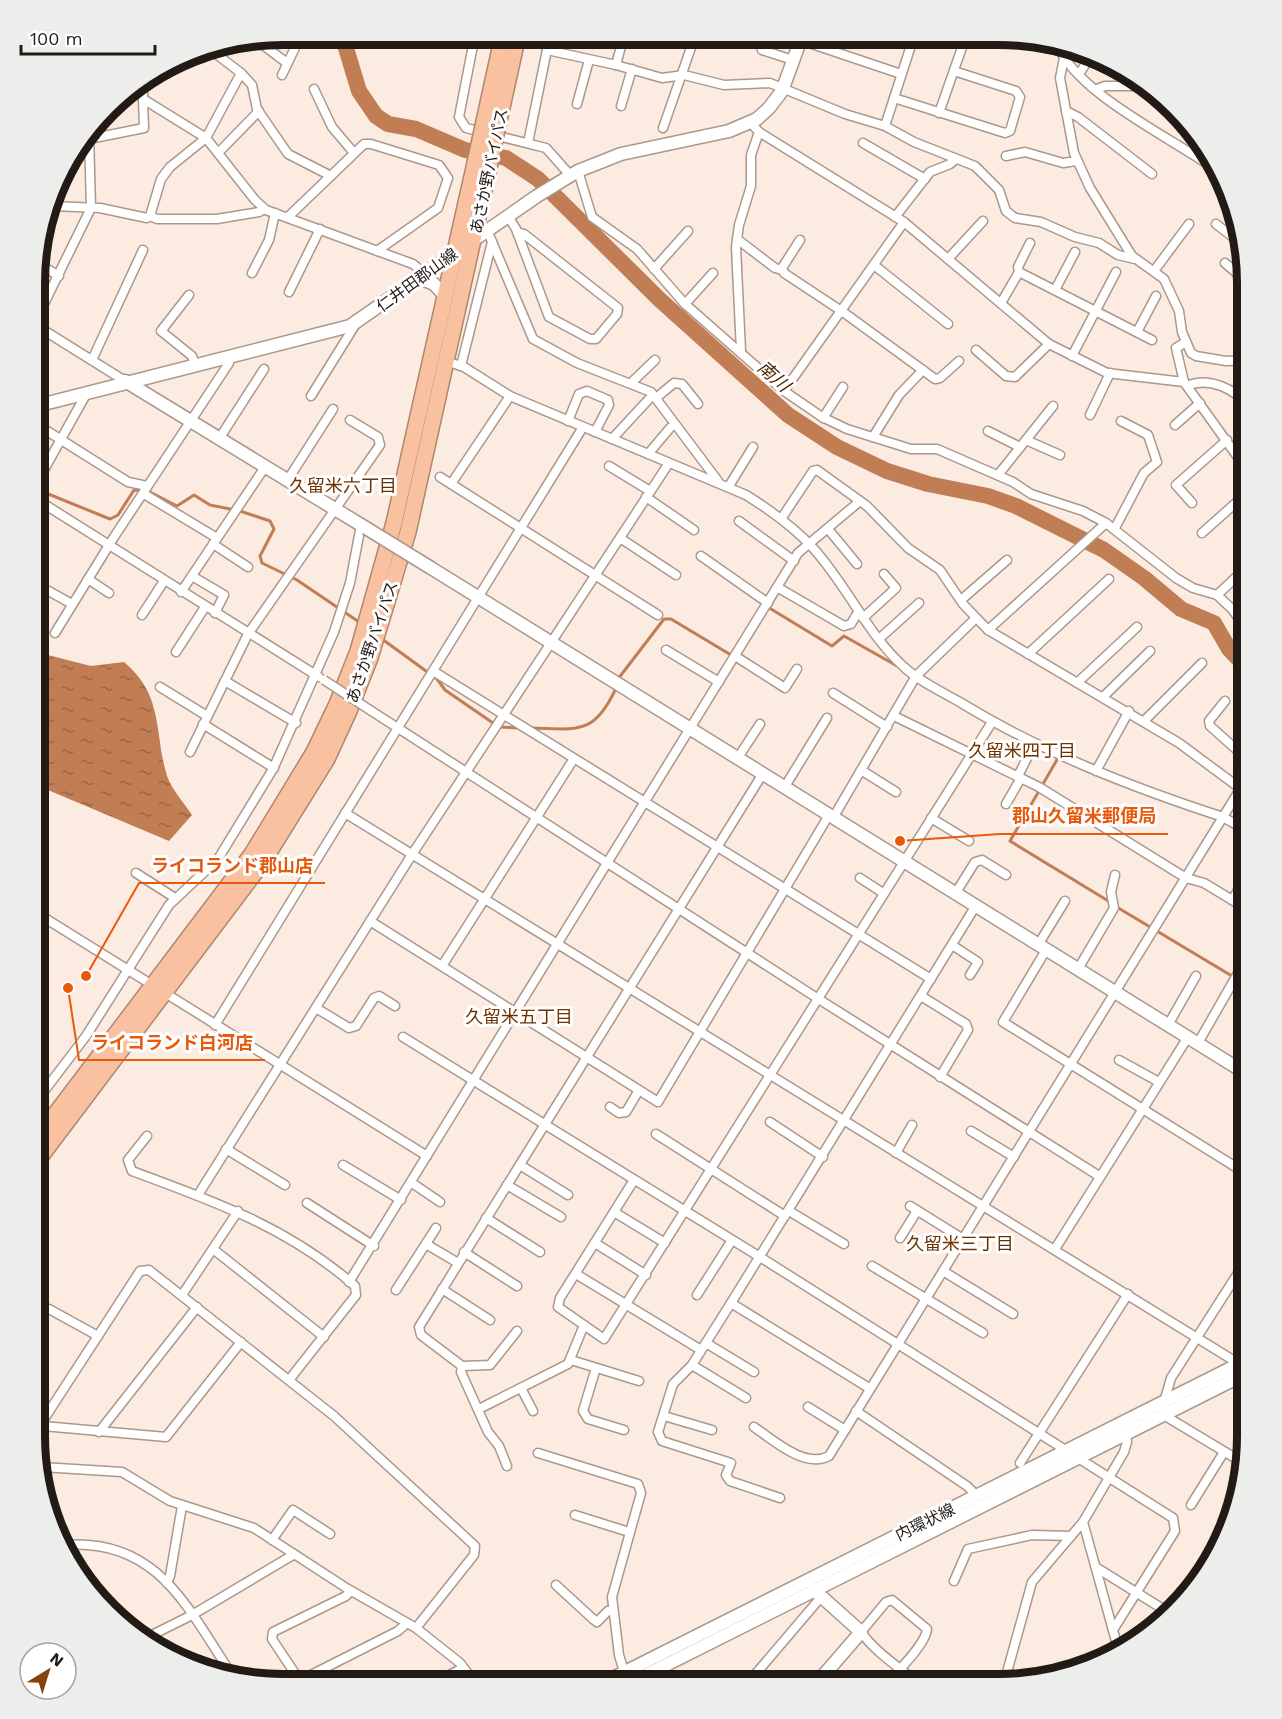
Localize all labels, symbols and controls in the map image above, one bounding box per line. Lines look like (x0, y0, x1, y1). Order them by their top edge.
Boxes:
scale bar (21, 18, 154, 56)
text: 100 m (30, 28, 83, 49)
street label: あさか野バイパス (466, 107, 512, 235)
street label: 仁井田郡山線 (373, 244, 461, 316)
water label: 南川 (754, 356, 796, 397)
district label: 久留米六丁目 (289, 475, 397, 496)
street label: あさか野バイパス (342, 579, 402, 705)
district label: 久留米四丁目 (968, 740, 1076, 761)
callout: 郡山久留米郵便局 (1000, 798, 1168, 834)
text: 郡山久留米郵便局 (1012, 805, 1156, 826)
callout: ライコランド郡山店 (139, 847, 325, 883)
text: ライコランド郡山店 (151, 855, 313, 876)
district label: 久留米五丁目 (465, 1006, 573, 1027)
callout: ライコランド白河店 (79, 1024, 265, 1060)
text: ライコランド白河店 (91, 1032, 253, 1053)
district label: 久留米三丁目 (906, 1233, 1014, 1254)
street label: 内環状線 (892, 1499, 958, 1545)
north arrow (18, 1641, 78, 1701)
text: N (46, 1648, 67, 1671)

